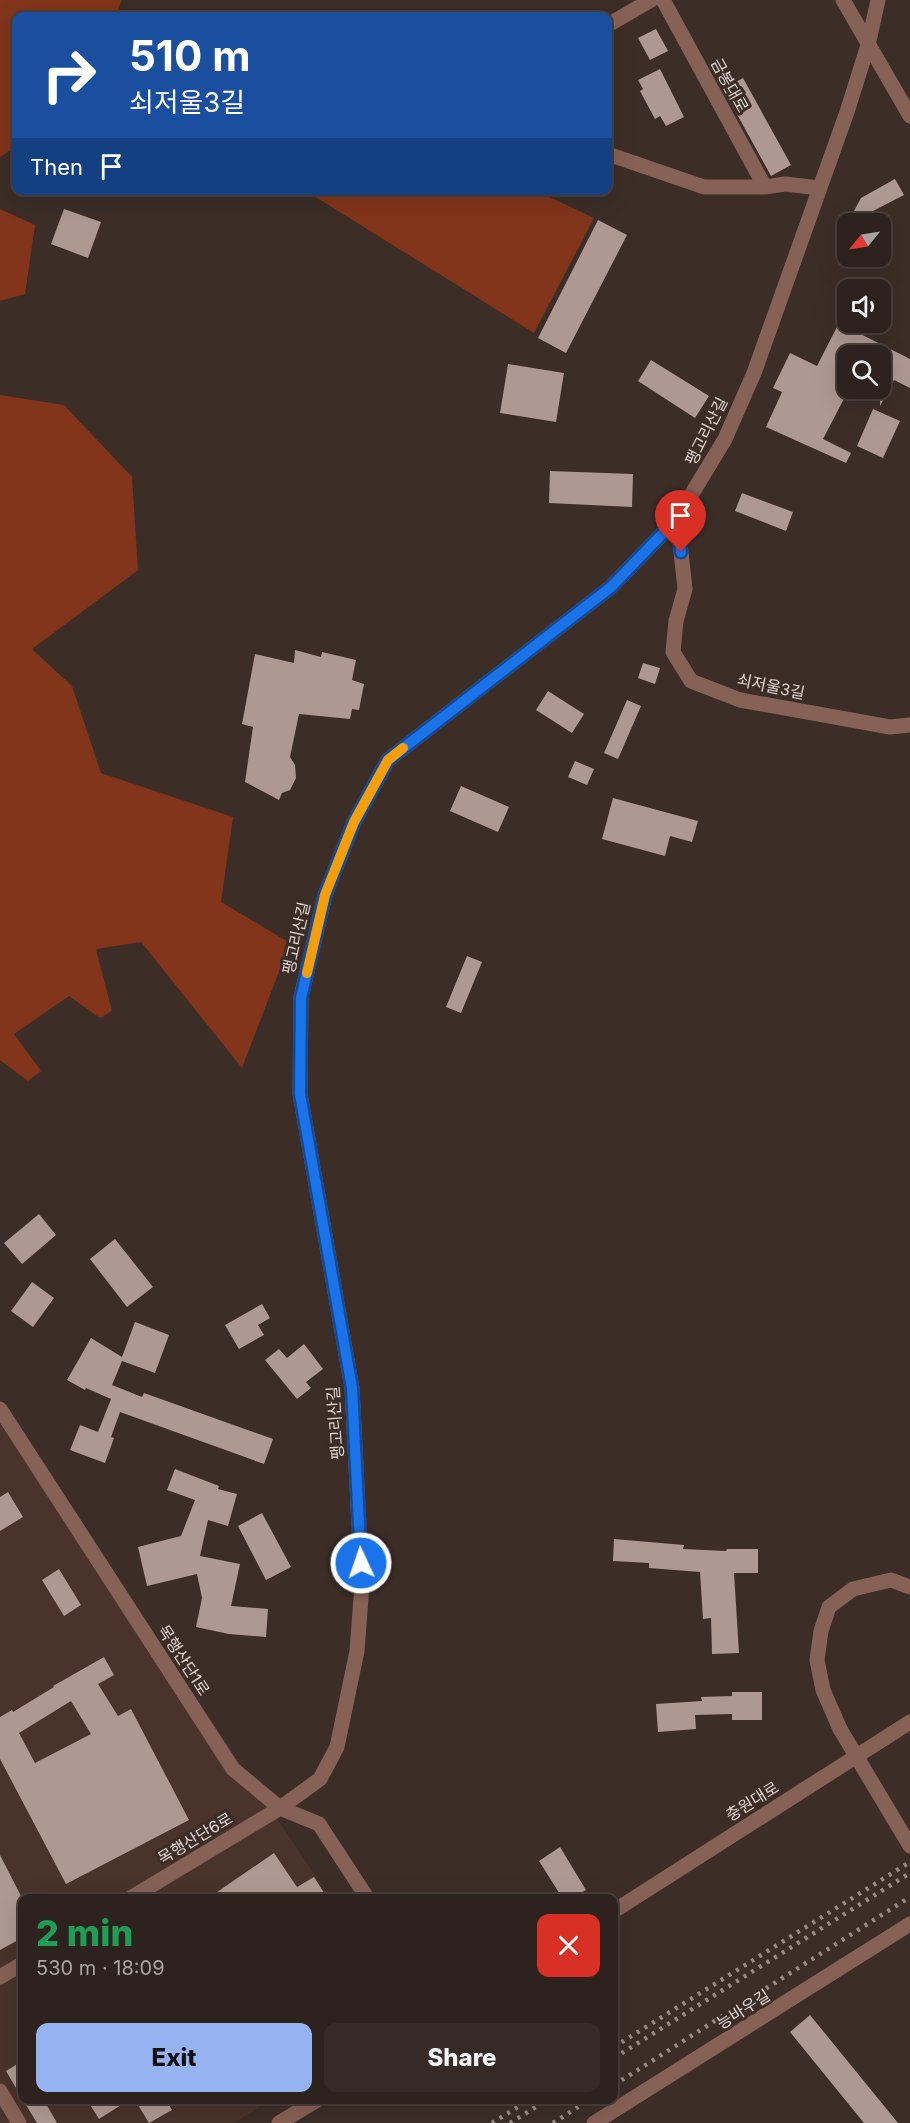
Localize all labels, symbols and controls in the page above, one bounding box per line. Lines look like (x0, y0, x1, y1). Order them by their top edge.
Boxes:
text: 510 m (129, 30, 251, 81)
icon: right (30, 36, 108, 114)
street label: 금봉대로 (707, 54, 753, 116)
text: 쇠저울3길 (129, 86, 245, 119)
icon: arrive (95, 150, 128, 183)
text: Then (30, 154, 83, 180)
north arrow (837, 213, 891, 267)
map controls (837, 213, 891, 399)
button: sound (837, 279, 891, 333)
button: search (837, 345, 891, 399)
street label: 팽고리산길 (680, 394, 732, 468)
pin (655, 490, 706, 552)
icon: arrive (664, 499, 697, 532)
street label: 쇠저울3길 (735, 669, 807, 703)
street label: 팽고리산길 (278, 900, 314, 976)
street label: 팽고리산길 (322, 1386, 348, 1460)
position arrow (329, 1531, 393, 1595)
street label: 목행산단1로 (154, 1621, 214, 1699)
street label: 충원대로 (722, 1777, 782, 1825)
street label: 목행산단6로 (154, 1808, 236, 1868)
text: 2 min (36, 1911, 133, 1955)
button: close (537, 1914, 600, 1977)
text: 530 m · 18:09 (36, 1956, 165, 1980)
street label: 능바우길 (713, 1985, 773, 2033)
button: Exit (36, 2023, 312, 2092)
button: Share (324, 2023, 600, 2092)

